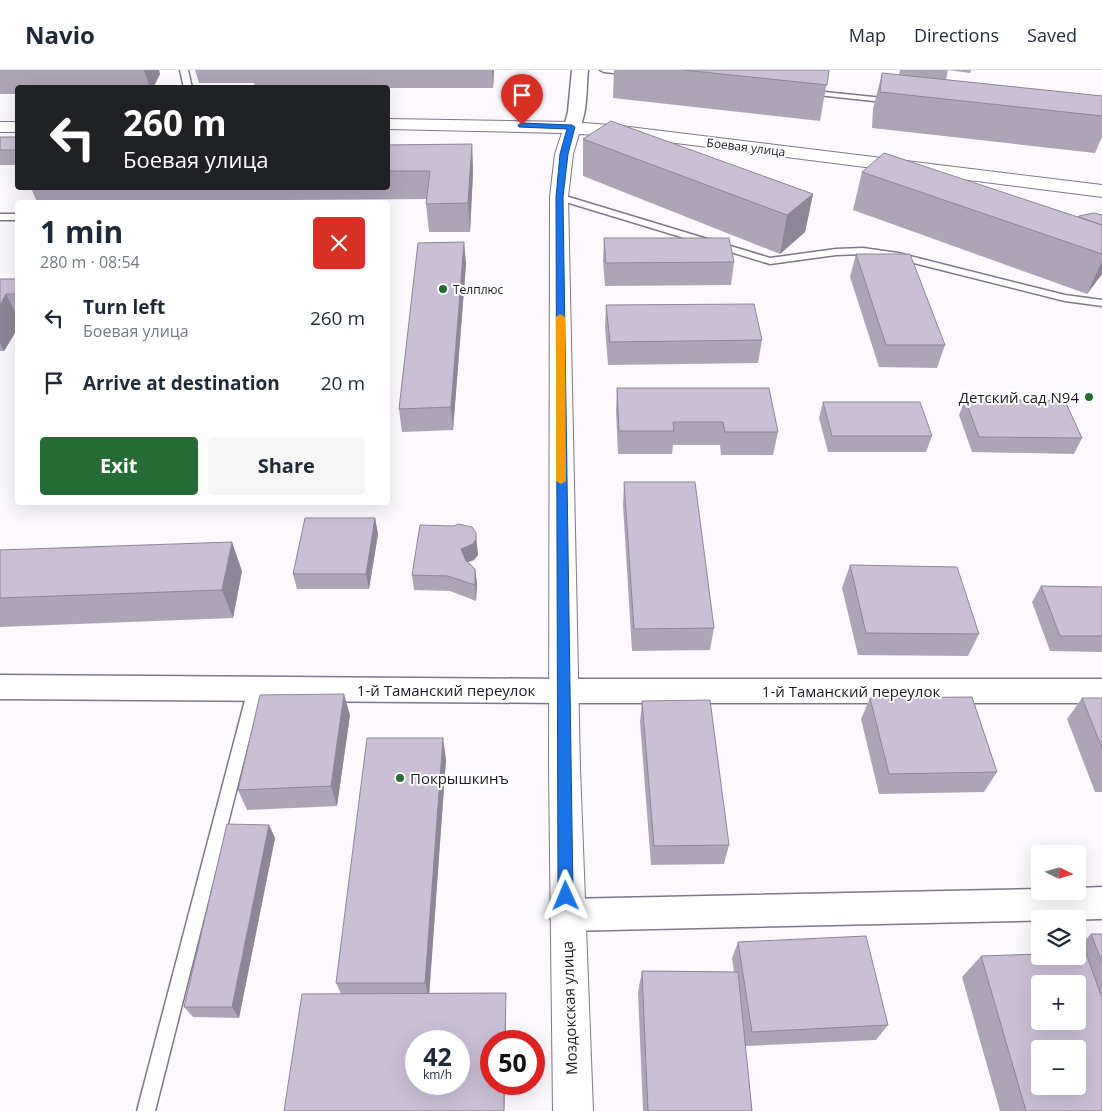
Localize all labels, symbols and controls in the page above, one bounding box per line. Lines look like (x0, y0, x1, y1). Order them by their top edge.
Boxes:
text: Navio (25, 18, 95, 51)
text: Map (849, 23, 886, 47)
text: Directions (914, 23, 999, 47)
text: Saved (1027, 23, 1077, 47)
pin (501, 74, 543, 125)
icon: arrive (508, 81, 536, 109)
text: 260 m (123, 99, 227, 146)
icon: left (40, 105, 105, 170)
street label: Боевая улица (706, 134, 786, 160)
text: Боевая улица (123, 144, 268, 174)
text: 1 min (40, 211, 123, 252)
button: close (313, 217, 365, 269)
text: 280 m · 08:54 (40, 251, 140, 273)
place label: Телплюс (453, 281, 503, 298)
marker: Телплюс (437, 283, 449, 295)
text: Turn left (83, 294, 165, 320)
icon: left (40, 304, 68, 332)
text: 260 m (310, 305, 365, 331)
text: Боевая улица (83, 320, 189, 342)
icon: arrive (40, 369, 68, 397)
text: Arrive at destination (83, 370, 280, 396)
text: 20 m (321, 370, 365, 396)
place label: Детский сад N94 (959, 387, 1079, 407)
marker: Детский сад N94 (1083, 391, 1095, 403)
button: Exit (40, 437, 198, 495)
button: Share (208, 437, 365, 495)
street label: 1-й Таманский переулок (357, 680, 535, 700)
street label: 1-й Таманский переулок (762, 681, 940, 701)
place label: Покрышкинъ (410, 768, 509, 788)
marker: Покрышкинъ (394, 772, 406, 784)
north arrow (1031, 845, 1086, 900)
map controls (1031, 845, 1086, 1095)
position arrow (539, 869, 591, 921)
button: layers (1031, 910, 1086, 965)
street label: Моздокская улица (557, 941, 581, 1075)
button: + (1031, 975, 1086, 1030)
speed limit sign: 50 (480, 1030, 545, 1095)
text: 42 (423, 1039, 452, 1073)
button: − (1031, 1040, 1086, 1095)
text: km/h (423, 1066, 452, 1083)

